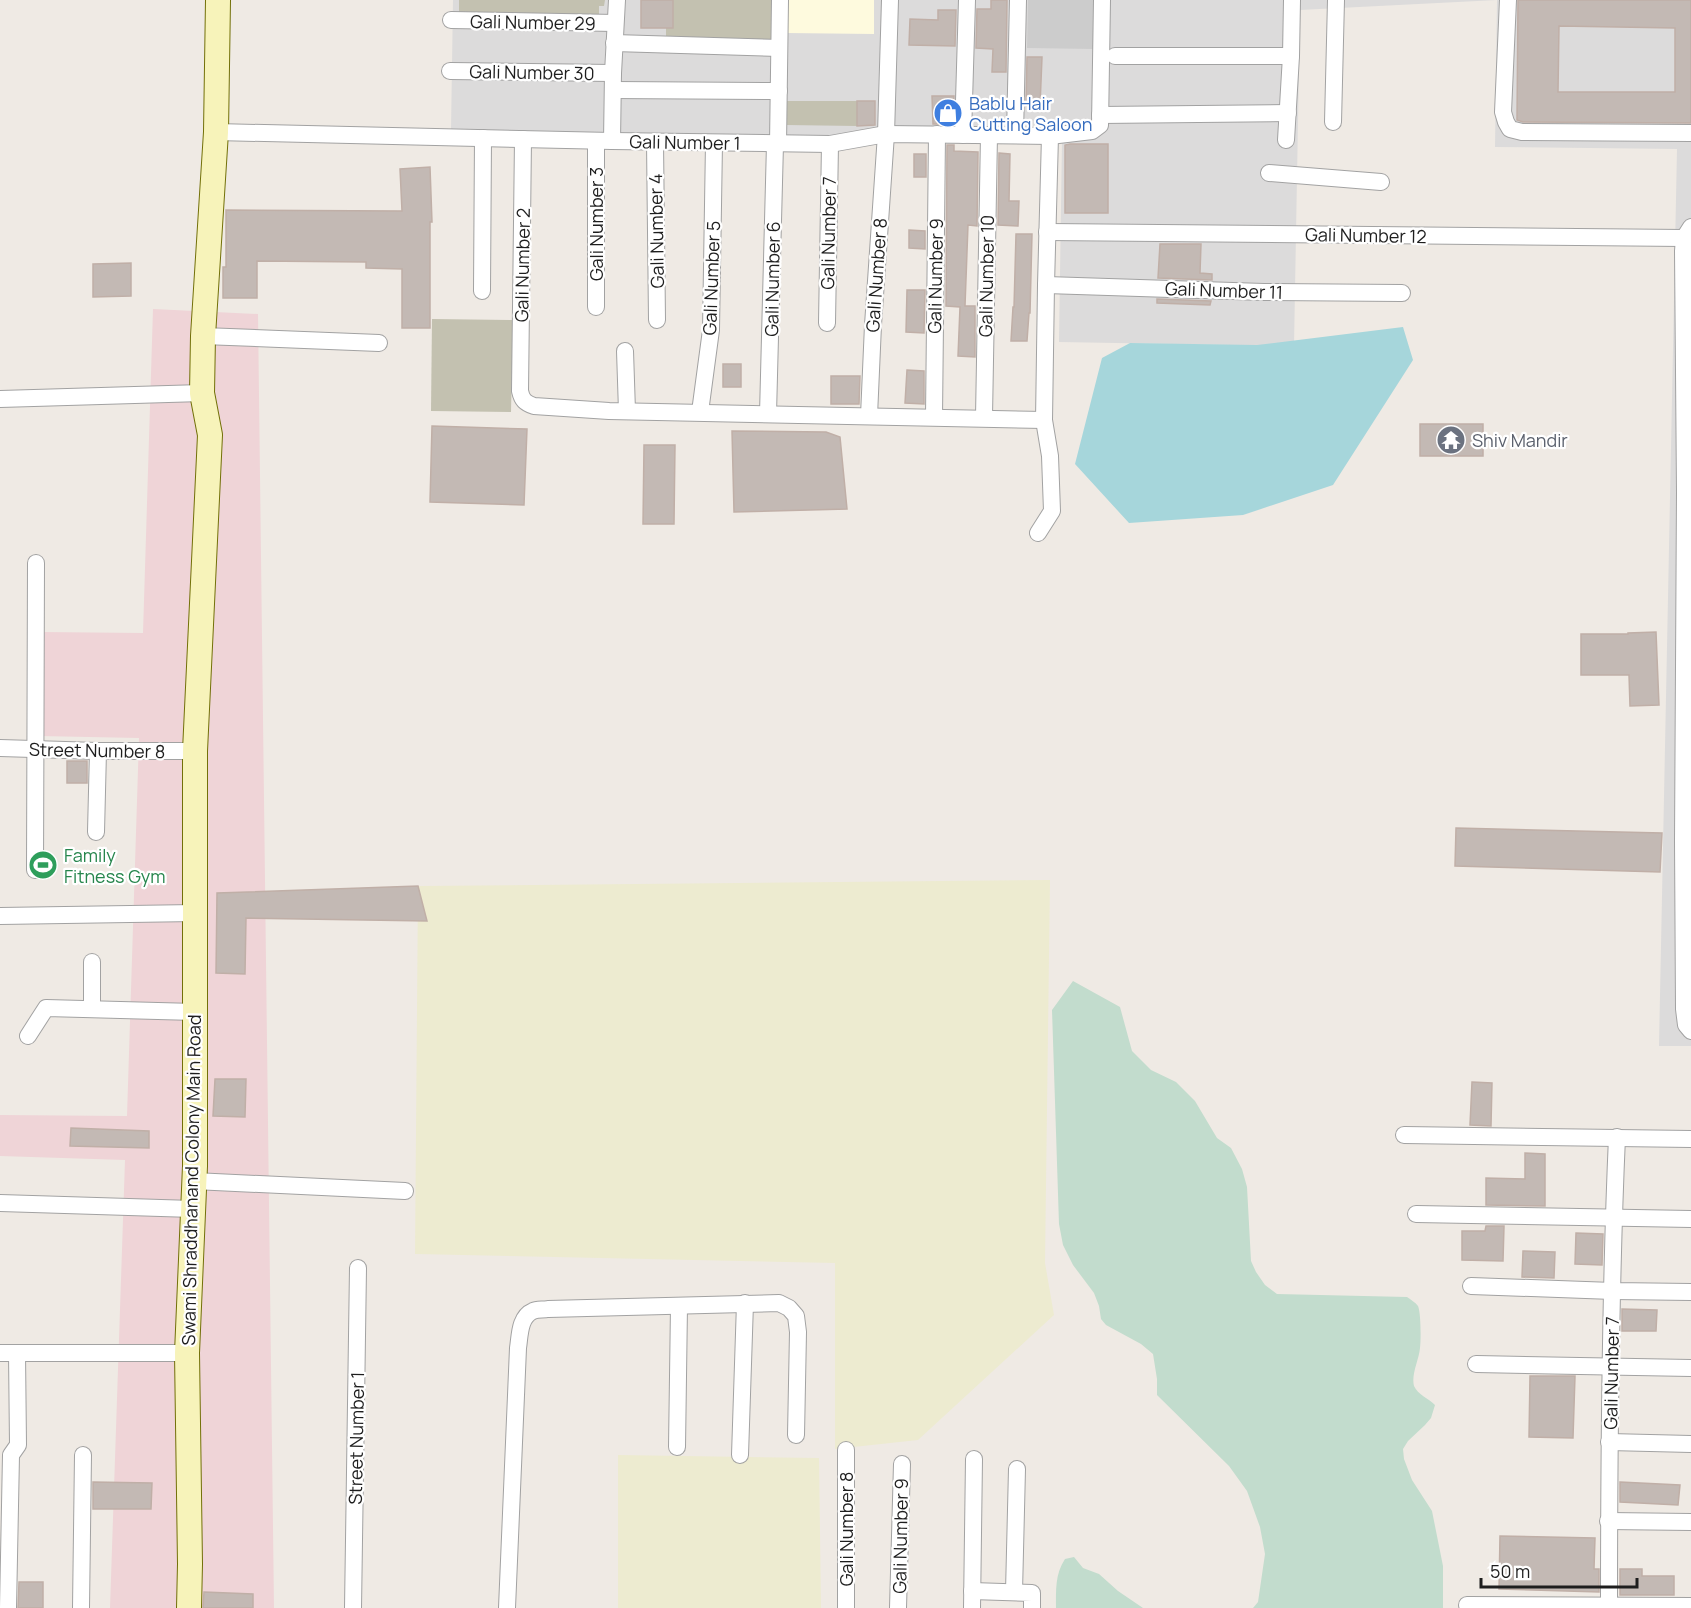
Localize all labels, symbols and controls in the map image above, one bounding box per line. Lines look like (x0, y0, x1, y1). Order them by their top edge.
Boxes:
street label: Gali Number 29 (470, 9, 596, 35)
street label: Gali Number 30 (469, 59, 595, 85)
place label: Bablu Hair Cutting Saloon (969, 91, 1092, 136)
shop icon: Bablu Hair Cutting Saloon (932, 97, 964, 129)
street label: Gali Number 1 (629, 129, 741, 155)
street label: Gali Number 3 (584, 167, 608, 281)
street label: Gali Number 4 (643, 173, 669, 289)
street label: Gali Number 7 (815, 176, 841, 290)
street label: Gali Number 2 (509, 208, 535, 322)
street label: Gali Number 10 (973, 215, 999, 337)
street label: Gali Number 8 (860, 217, 892, 333)
street label: Gali Number 9 (922, 218, 948, 334)
street label: Gali Number 5 (697, 220, 725, 336)
street label: Gali Number 6 (759, 221, 785, 337)
street label: Gali Number 12 (1305, 222, 1427, 248)
street label: Gali Number 11 (1164, 276, 1284, 304)
temple icon: Shiv Mandir (1435, 424, 1467, 456)
place label: Shiv Mandir (1472, 428, 1568, 452)
street label: Street Number 8 (29, 737, 165, 763)
place label: Family Fitness Gym (64, 843, 166, 888)
sports icon: Family Fitness Gym (27, 849, 59, 881)
street label: Swami Shraddhanand Colony Main Road (176, 1014, 206, 1346)
street label: Gali Number 7 (1598, 1316, 1624, 1430)
street label: Street Number 1 (343, 1371, 369, 1505)
street label: Gali Number 8 (834, 1472, 858, 1586)
street label: Gali Number 9 (887, 1478, 913, 1594)
scale bar (1481, 1551, 1637, 1589)
text: 50 m (1490, 1559, 1530, 1583)

